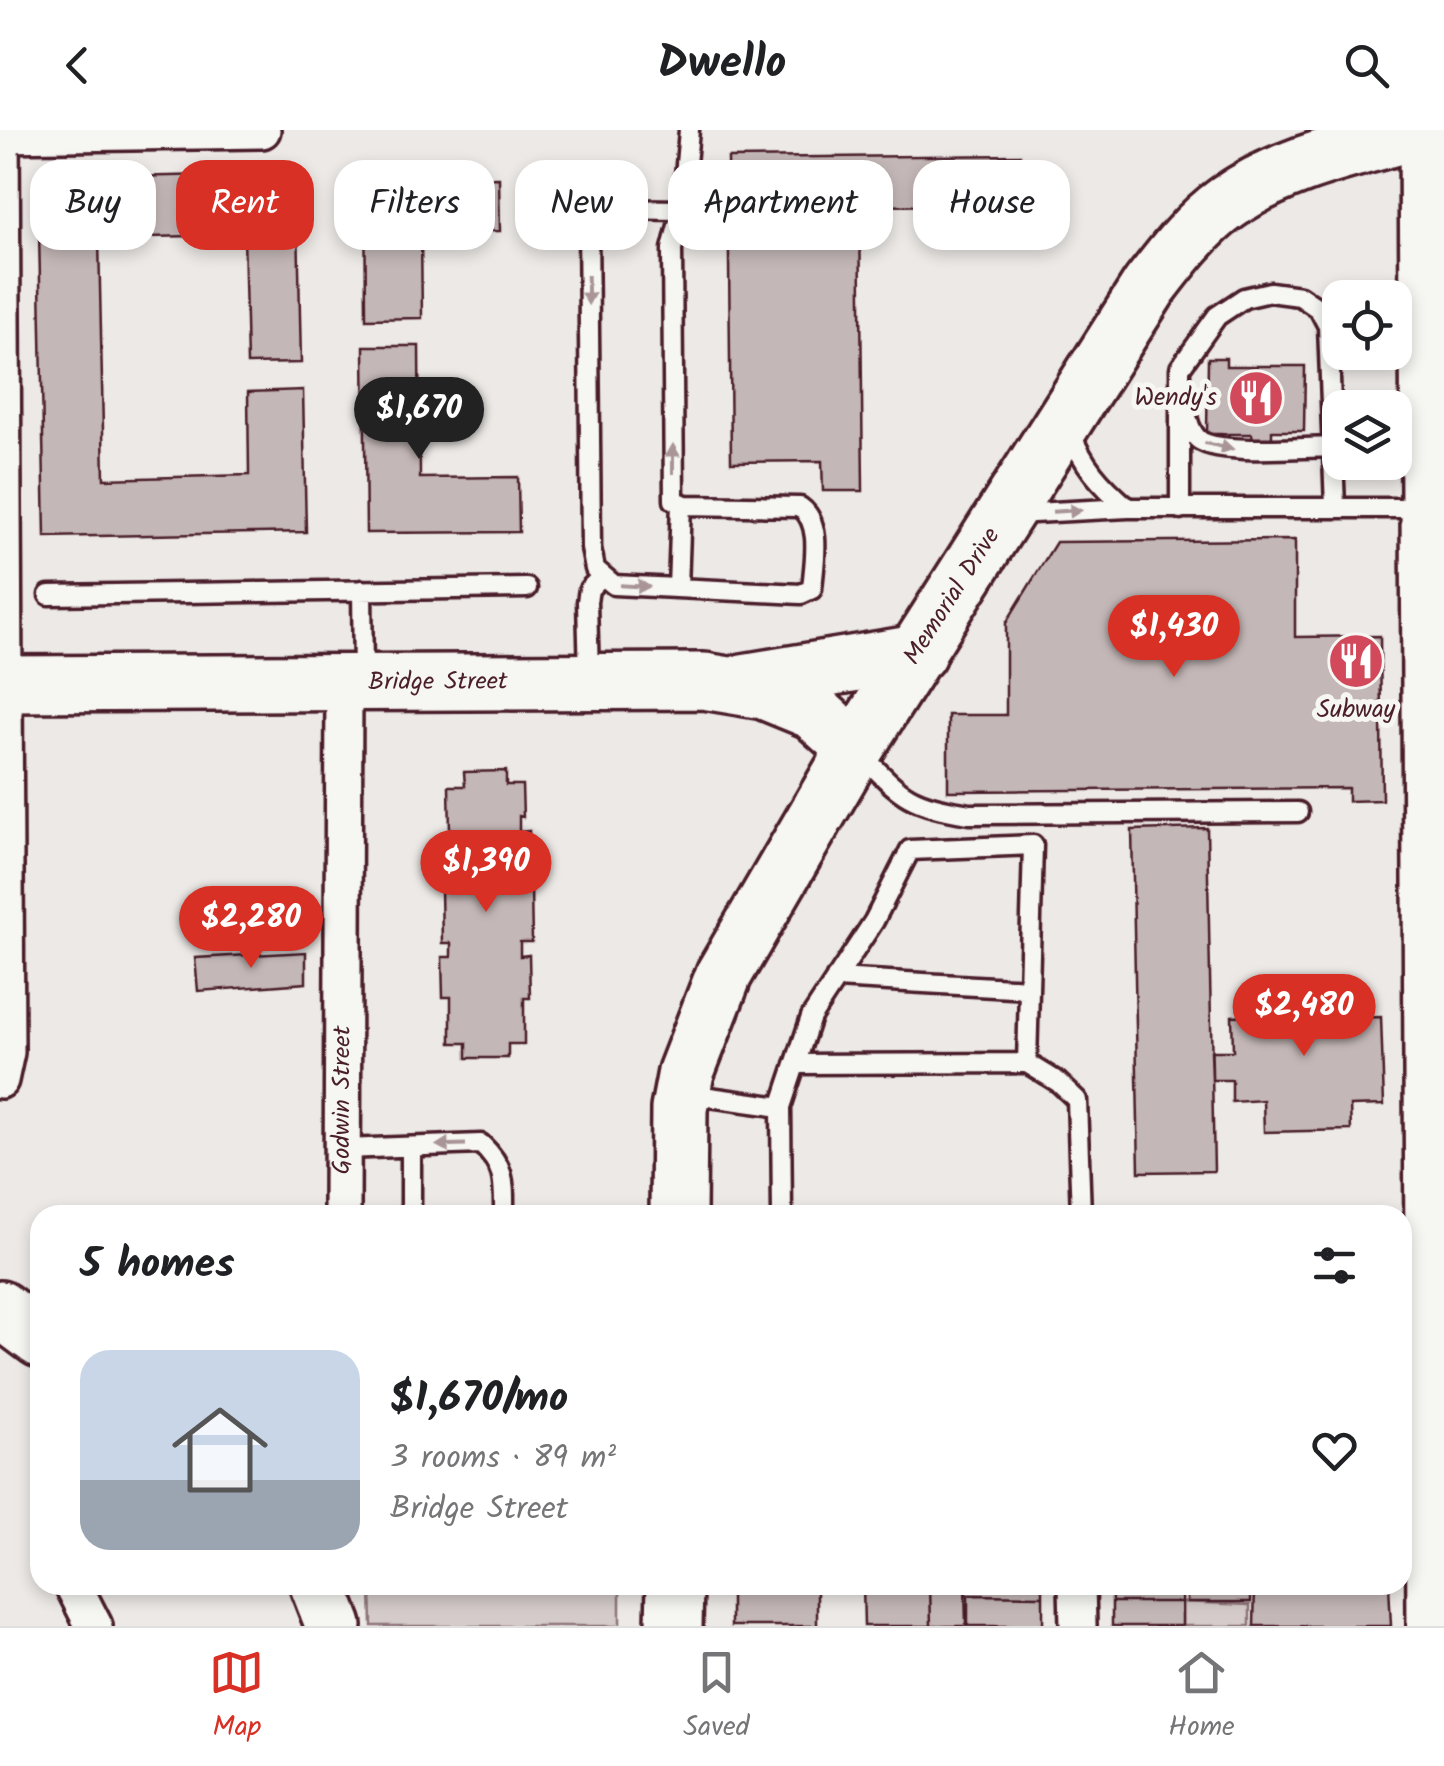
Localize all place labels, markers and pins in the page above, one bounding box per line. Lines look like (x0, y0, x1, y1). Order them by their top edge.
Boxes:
restaurant icon: Wendy's (1226, 368, 1286, 428)
pin: $1,670 (338, 377, 500, 462)
place label: Wendy's (1134, 378, 1217, 418)
pin: $1,430 (1093, 595, 1255, 680)
restaurant icon: Subway (1326, 631, 1386, 691)
place label: Subway (1317, 690, 1396, 730)
pin: $1,390 (405, 830, 567, 915)
pin: $2,280 (170, 886, 332, 971)
pin: $2,480 (1223, 974, 1385, 1059)

